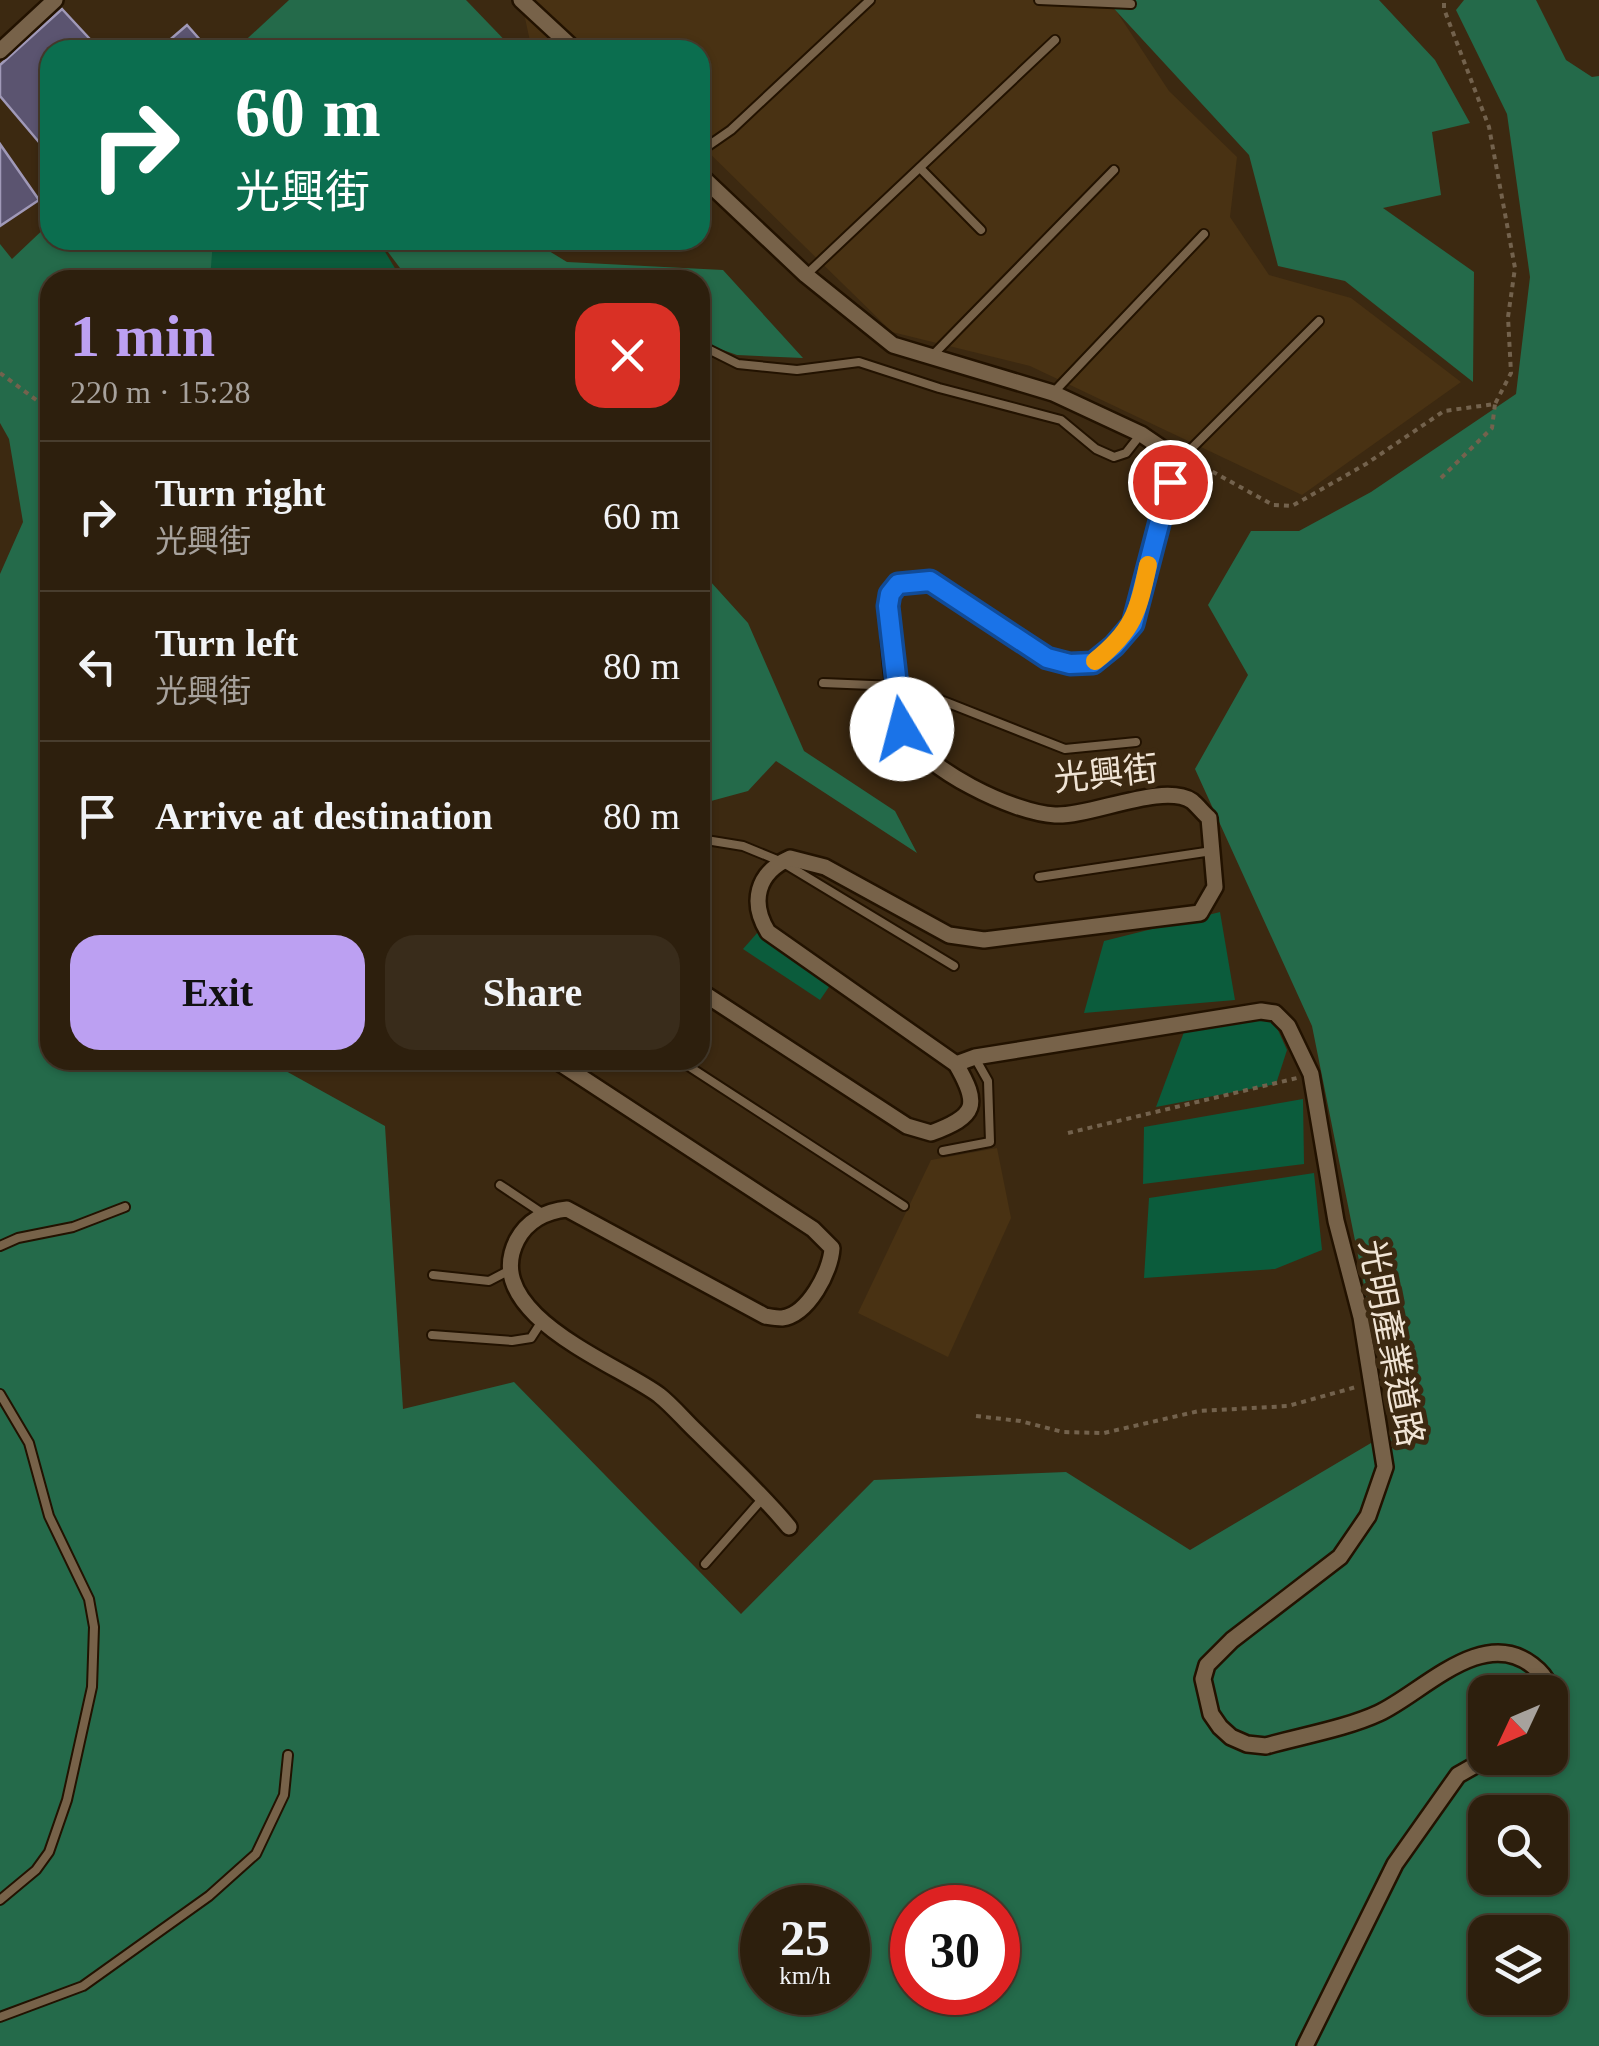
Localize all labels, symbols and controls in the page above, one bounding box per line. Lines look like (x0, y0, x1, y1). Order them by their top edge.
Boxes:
text: 60 m (235, 74, 381, 151)
icon: right (70, 80, 200, 210)
text: 光興街 (235, 167, 370, 217)
text: 1 min (70, 303, 215, 369)
button: close (575, 303, 680, 408)
text: 220 m · 15:28 (70, 374, 250, 410)
pin (1128, 440, 1213, 525)
icon: arrive (1143, 455, 1198, 510)
text: Turn right (155, 472, 326, 514)
icon: right (70, 489, 125, 544)
text: 60 m (603, 495, 680, 537)
text: 光興街 (155, 523, 251, 559)
text: Turn left (155, 622, 298, 664)
icon: left (70, 639, 125, 694)
text: 80 m (603, 645, 680, 687)
text: 光興街 (155, 673, 251, 709)
position arrow (850, 677, 954, 781)
street label: 光興街 (1052, 749, 1160, 799)
icon: arrive (70, 789, 125, 844)
text: Arrive at destination (155, 795, 493, 837)
text: 80 m (603, 795, 680, 837)
button: Exit (70, 935, 365, 1050)
button: Share (385, 935, 680, 1050)
street label: 光明產業道路 (1352, 1236, 1430, 1450)
north arrow (1468, 1675, 1568, 1775)
map controls (1468, 1675, 1568, 2015)
button: search (1468, 1795, 1568, 1895)
speed limit sign: 30 (890, 1885, 1020, 2015)
text: 25 (780, 1910, 830, 1966)
button: layers (1468, 1915, 1568, 2015)
text: km/h (779, 1962, 831, 1989)

